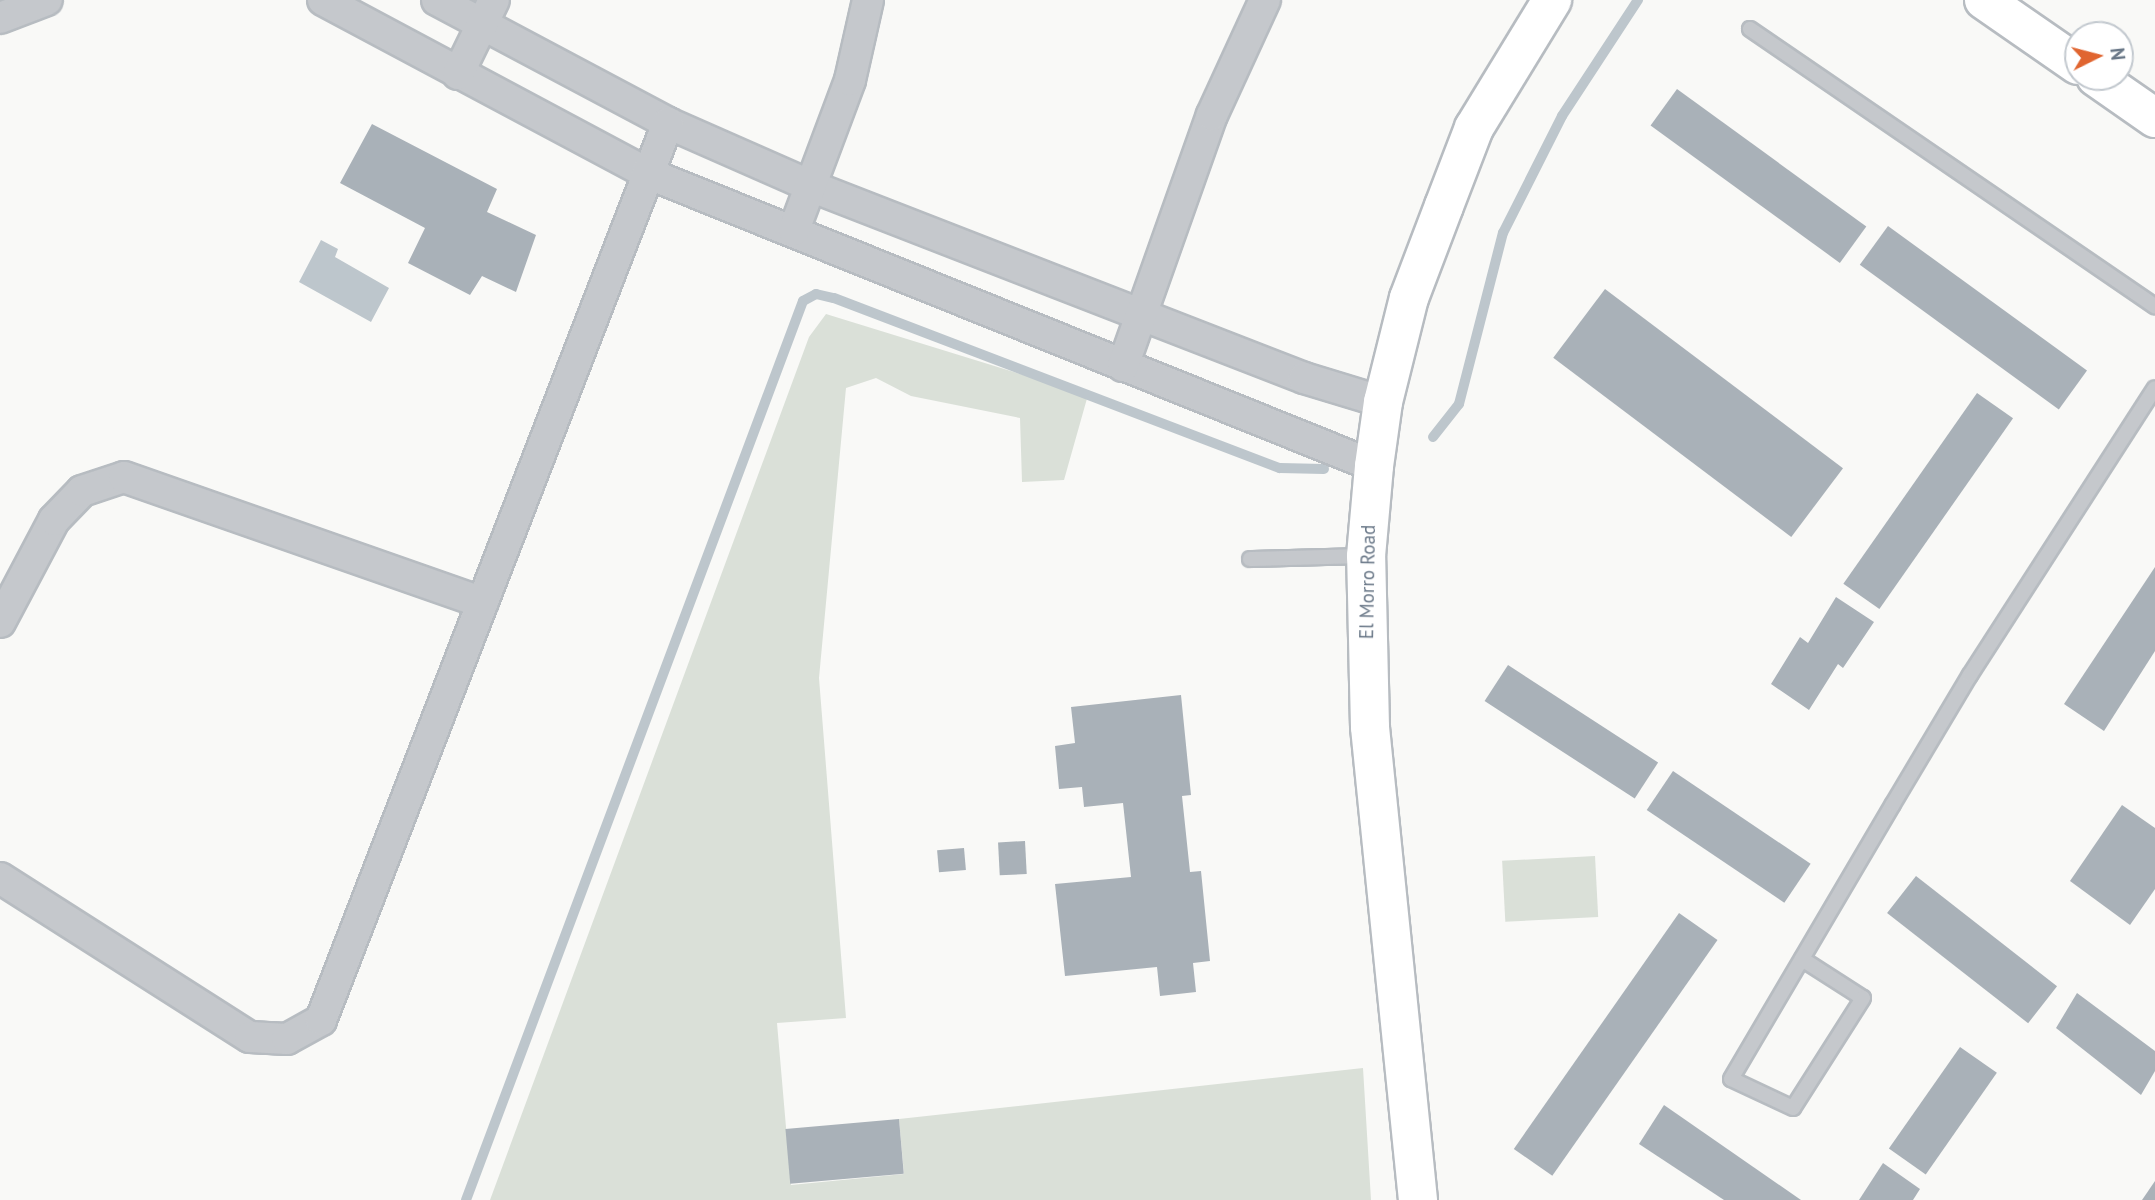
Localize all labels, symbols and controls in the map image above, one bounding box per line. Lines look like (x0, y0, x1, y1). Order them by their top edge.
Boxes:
north arrow (2064, 21, 2134, 91)
text: N (2105, 47, 2130, 61)
street label: El Morro Road (1356, 525, 1380, 639)

